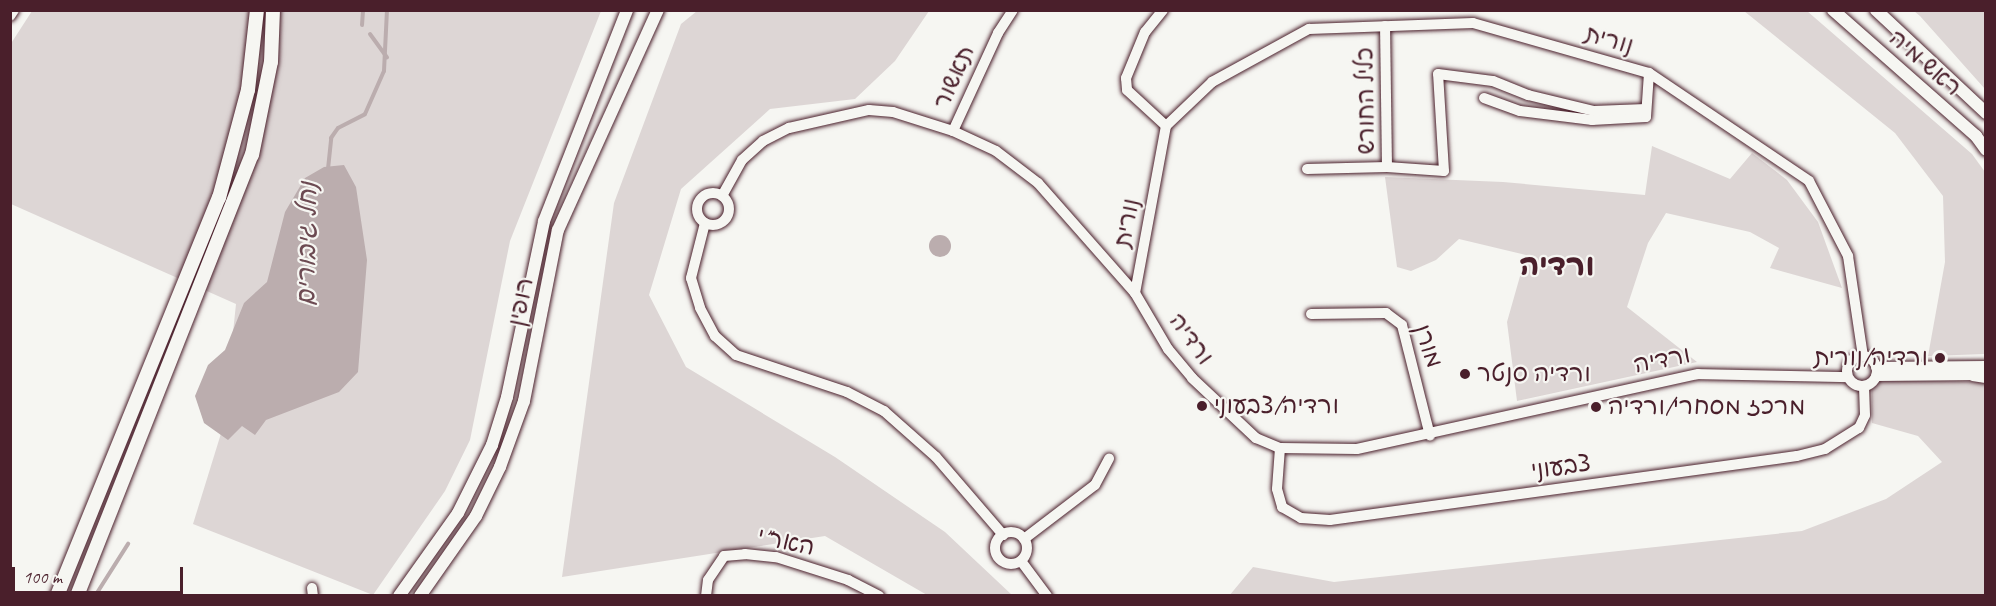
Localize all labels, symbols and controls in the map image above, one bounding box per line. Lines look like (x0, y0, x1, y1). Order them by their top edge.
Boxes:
street label: נורית (1581, 19, 1637, 61)
street label: ראש מיה (1883, 24, 1967, 102)
street label: תאשור (927, 41, 981, 113)
street label: כליל החורש (1351, 47, 1381, 155)
water label: נחל גיבורים (290, 182, 324, 306)
street label: נורית (1108, 196, 1146, 250)
district label: ורדיה (1520, 247, 1594, 283)
street label: רופין (502, 275, 540, 329)
street label: ורדיה (1163, 307, 1219, 371)
street label: מורן (1407, 321, 1449, 371)
street label: ורדיה (1631, 340, 1693, 380)
place label: ורדיה/נורית (1814, 344, 1928, 372)
marker: ורדיה/נורית (1933, 351, 1947, 365)
place label: ורדיה סנטר (1477, 360, 1591, 388)
marker: ורדיה סנטר (1458, 367, 1472, 381)
place label: ורדיה/צבעוני (1214, 392, 1339, 420)
place label: מרכז מסחרי/ורדיה (1608, 393, 1805, 421)
marker: ורדיה/צבעוני (1195, 399, 1209, 413)
marker: מרכז מסחרי/ורדיה (1589, 400, 1603, 414)
street label: צבעוני (1529, 449, 1593, 485)
street label: האר"י (755, 522, 817, 562)
scale bar (15, 555, 186, 593)
text: 100 m (23, 566, 62, 588)

